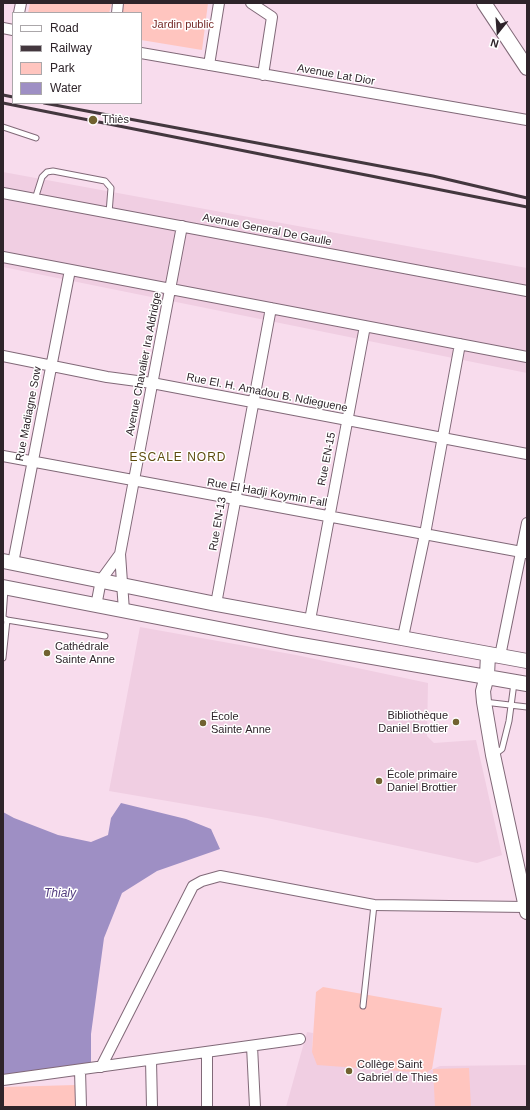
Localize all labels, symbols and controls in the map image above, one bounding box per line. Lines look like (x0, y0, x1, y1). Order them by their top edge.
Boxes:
legend (12, 12, 142, 104)
north arrow (478, 12, 518, 52)
park label: Jardin public (152, 18, 214, 32)
text: Road (50, 21, 79, 35)
text: N (489, 37, 500, 50)
text: Railway (50, 41, 92, 55)
text: Park (50, 61, 75, 75)
street label: Avenue Lat Dior (296, 62, 376, 88)
text: Water (50, 81, 82, 95)
place label: Thiès (102, 113, 129, 127)
marker: Thiès (87, 114, 99, 126)
street label: Avenue General De Gaulle (201, 211, 333, 249)
street label: Avenue Chavalier Ira Aldridge (124, 291, 164, 437)
street label: Rue Madiagne Sow (13, 366, 45, 462)
street label: Rue El. H. Amadou B. Ndieguene (185, 371, 349, 415)
street label: Rue EN-15 (315, 431, 339, 487)
district label: ESCALE NORD (129, 451, 227, 465)
street label: Rue El Hadji Koymin Fall (206, 476, 328, 510)
street label: Rue EN-13 (207, 496, 229, 552)
place label: Cathédrale Sainte Anne (55, 640, 115, 666)
marker: Cathédrale Sainte Anne (42, 648, 52, 658)
place label: Bibliothèque Daniel Brottier (378, 709, 448, 735)
place label: École Sainte Anne (211, 710, 271, 736)
marker: Bibliothèque Daniel Brottier (451, 717, 461, 727)
marker: École Sainte Anne (198, 718, 208, 728)
place label: École primaire Daniel Brottier (387, 768, 457, 794)
marker: École primaire Daniel Brottier (374, 776, 384, 786)
water label: Thialy (44, 887, 76, 901)
place label: Collège Saint Gabriel de Thies (357, 1058, 438, 1084)
marker: Collège Saint Gabriel de Thies (344, 1066, 354, 1076)

